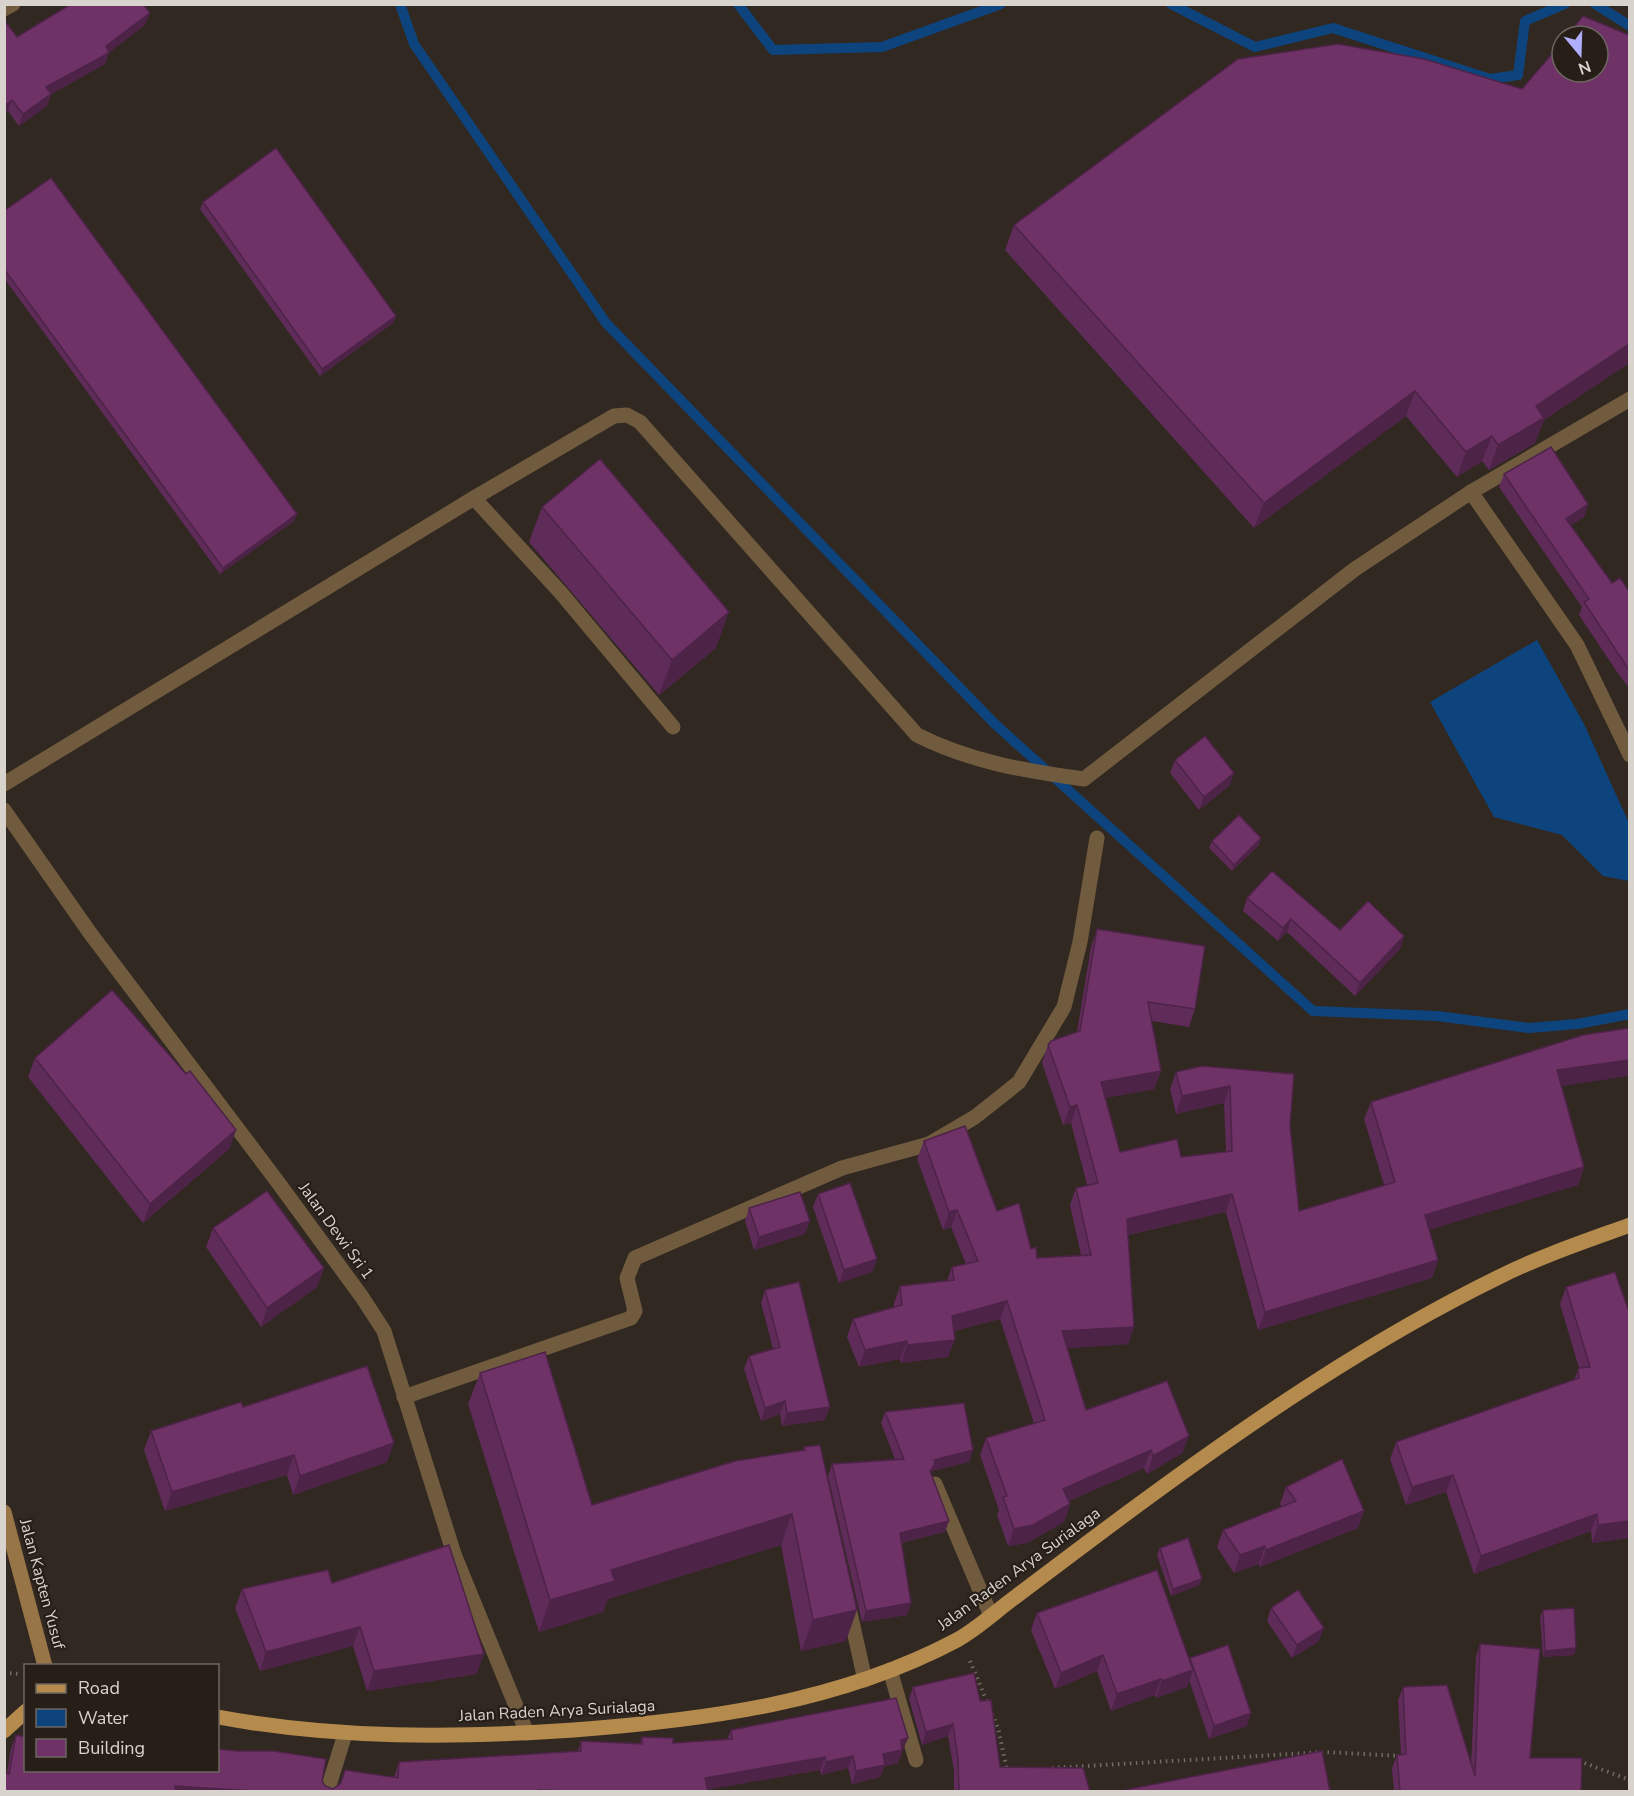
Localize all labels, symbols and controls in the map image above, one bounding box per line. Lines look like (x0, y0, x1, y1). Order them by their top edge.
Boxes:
north arrow (1550, 24, 1610, 84)
text: N (1575, 55, 1594, 80)
street label: Jalan Dewi Sri 1 (293, 1177, 379, 1284)
street label: Jalan Raden Arya Surialaga (932, 1502, 1105, 1636)
street label: Jalan Kapten Yusuf (14, 1515, 70, 1652)
legend (24, 1664, 219, 1772)
text: Road (78, 1676, 120, 1700)
street label: Jalan Raden Arya Surialaga (457, 1695, 656, 1727)
text: Water (78, 1706, 129, 1730)
text: Building (78, 1736, 145, 1760)

